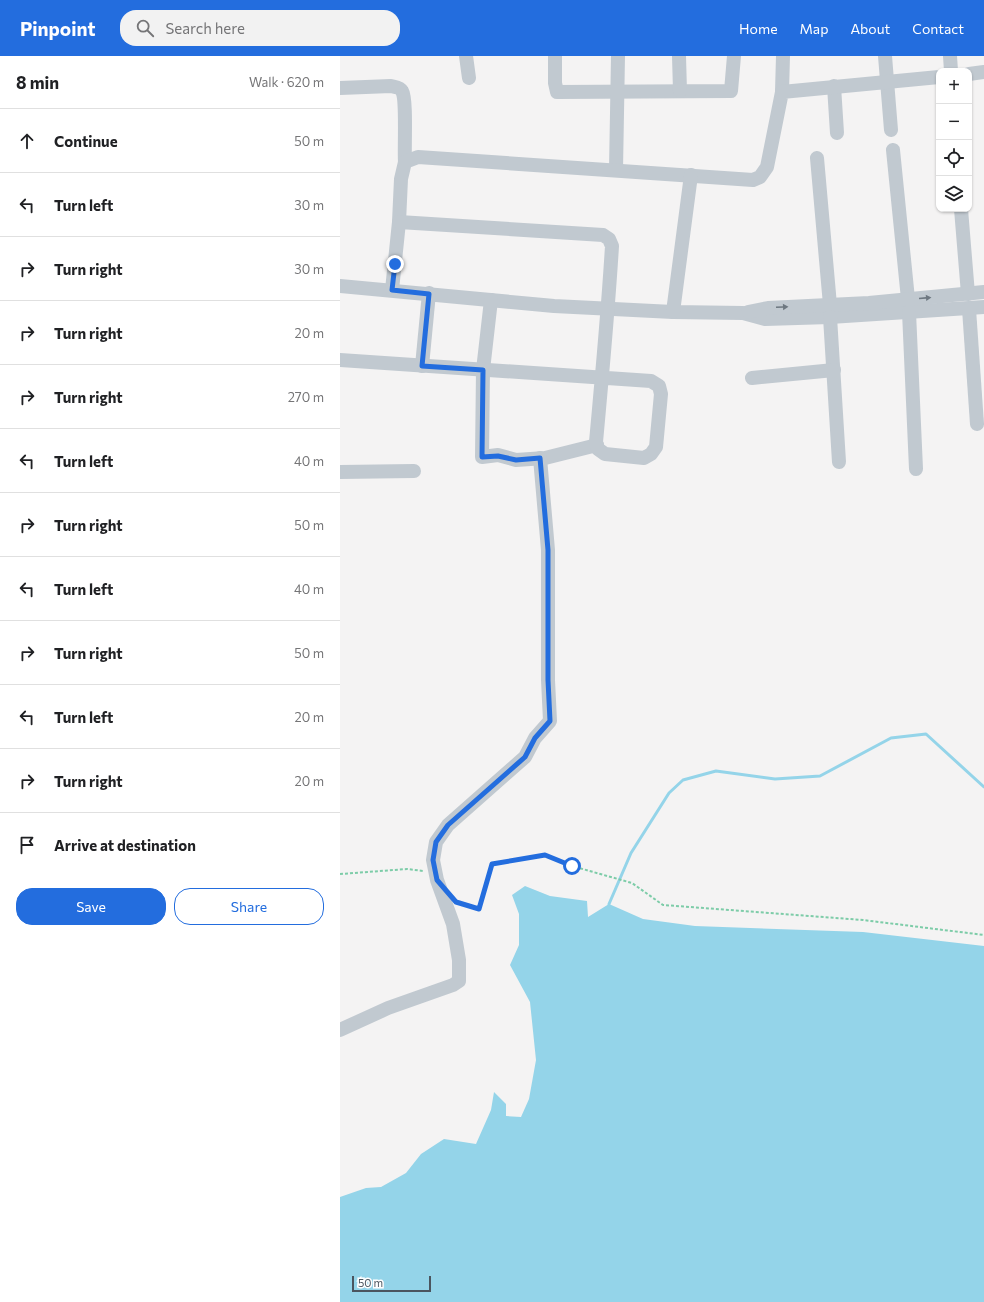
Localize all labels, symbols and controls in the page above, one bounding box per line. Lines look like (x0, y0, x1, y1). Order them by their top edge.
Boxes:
search box (120, 10, 400, 46)
text: Pinpoint (20, 17, 96, 40)
icon: search (134, 17, 156, 39)
text: Search here (166, 19, 245, 37)
text: Home (739, 20, 778, 37)
text: Map (800, 20, 828, 37)
text: About (850, 20, 890, 37)
text: Contact (912, 20, 964, 37)
map controls (936, 68, 972, 212)
button: + (936, 68, 972, 104)
text: 8 min (16, 72, 59, 93)
text: Walk · 620 m (249, 74, 324, 90)
button: − (936, 104, 972, 140)
icon: ahead (16, 130, 38, 152)
text: Continue (54, 132, 118, 150)
text: 50 m (294, 133, 324, 149)
button: locate (936, 140, 972, 176)
button: layers (936, 176, 972, 212)
icon: left (16, 194, 38, 216)
text: Turn left (54, 196, 113, 214)
text: 30 m (294, 197, 324, 213)
route end (386, 255, 404, 273)
icon: right (16, 258, 38, 280)
text: Turn right (54, 260, 123, 278)
text: 30 m (294, 261, 324, 277)
one-way arrow (919, 294, 931, 301)
one-way arrow (776, 304, 788, 311)
icon: right (16, 322, 38, 344)
text: Turn right (54, 324, 123, 342)
text: 20 m (295, 325, 324, 341)
icon: right (16, 386, 38, 408)
text: Turn right (54, 388, 123, 406)
text: 270 m (288, 389, 324, 405)
icon: left (16, 450, 38, 472)
text: Turn left (54, 452, 113, 470)
text: 40 m (294, 453, 324, 469)
icon: right (16, 514, 38, 536)
text: Turn right (54, 516, 123, 534)
text: 50 m (294, 517, 324, 533)
icon: left (16, 578, 38, 600)
text: Turn left (54, 580, 113, 598)
text: 40 m (294, 581, 324, 597)
icon: right (16, 642, 38, 664)
text: Turn right (54, 644, 123, 662)
text: 50 m (294, 645, 324, 661)
icon: left (16, 706, 38, 728)
text: Turn left (54, 708, 113, 726)
text: 20 m (295, 709, 324, 725)
icon: right (16, 770, 38, 792)
text: Turn right (54, 772, 123, 790)
text: 20 m (295, 773, 324, 789)
icon: arrive (16, 834, 38, 856)
text: Arrive at destination (54, 836, 196, 854)
route start (563, 857, 581, 875)
button: Save (16, 888, 166, 925)
button: Share (174, 888, 324, 925)
scale bar (352, 1274, 431, 1293)
text: 50 m (358, 1276, 383, 1289)

